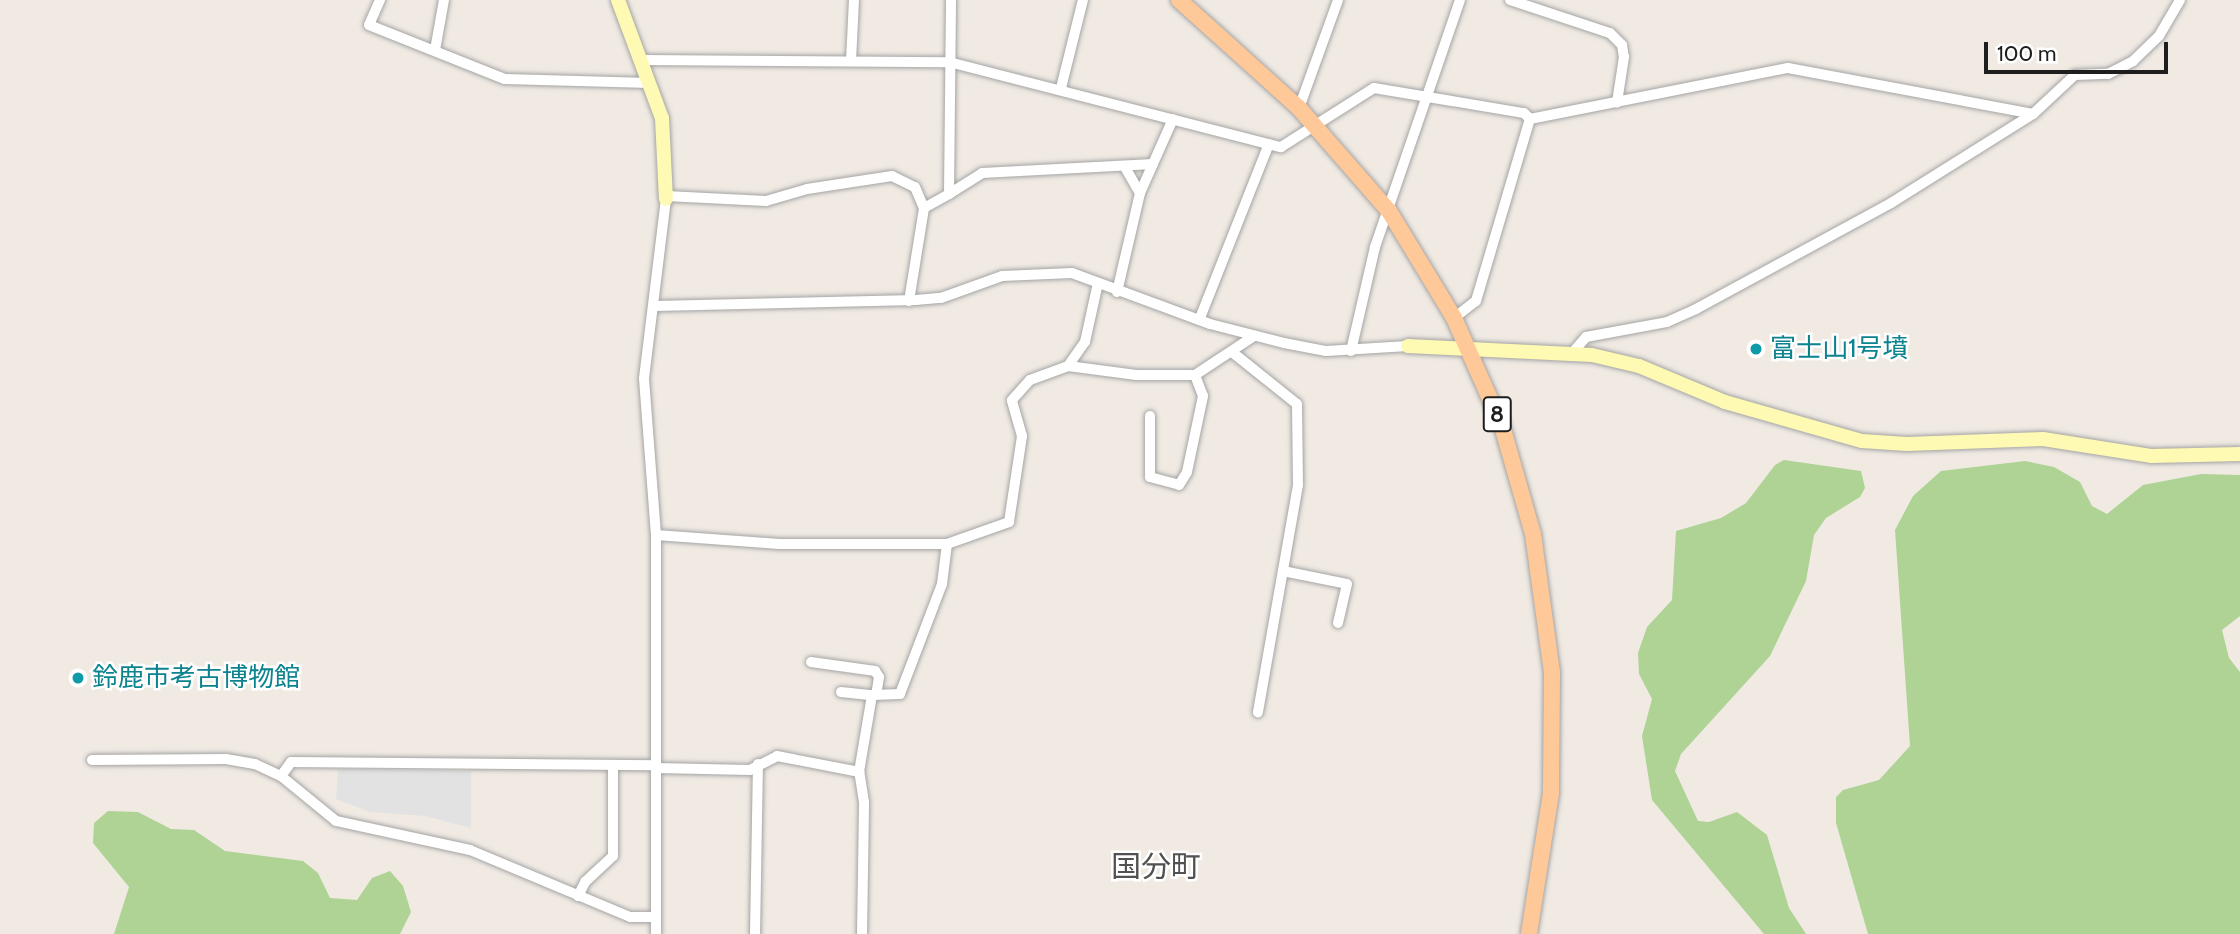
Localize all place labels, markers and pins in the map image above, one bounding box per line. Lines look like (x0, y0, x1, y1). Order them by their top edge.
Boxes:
place label: 富士山1号墳 (1770, 333, 1908, 365)
marker: 富士山1号墳 (1748, 341, 1764, 357)
place label: 鈴鹿市考古博物館 (92, 662, 300, 694)
marker: 鈴鹿市考古博物館 (70, 670, 86, 686)

